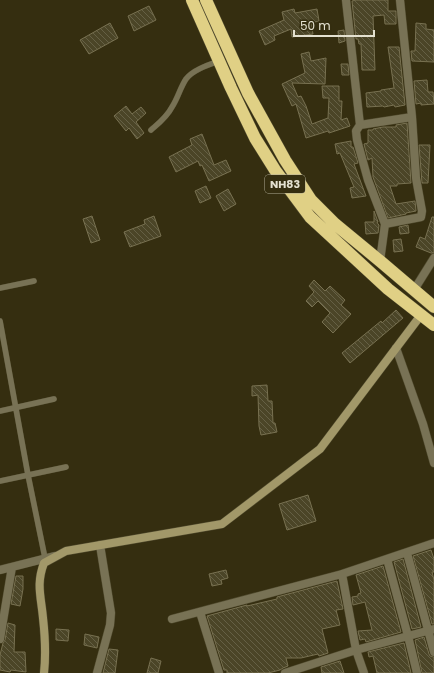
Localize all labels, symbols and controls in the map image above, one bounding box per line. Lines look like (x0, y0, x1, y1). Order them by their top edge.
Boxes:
scale bar (294, 12, 374, 38)
text: 50 m (300, 17, 331, 34)
road number: NH83 (265, 175, 305, 193)

